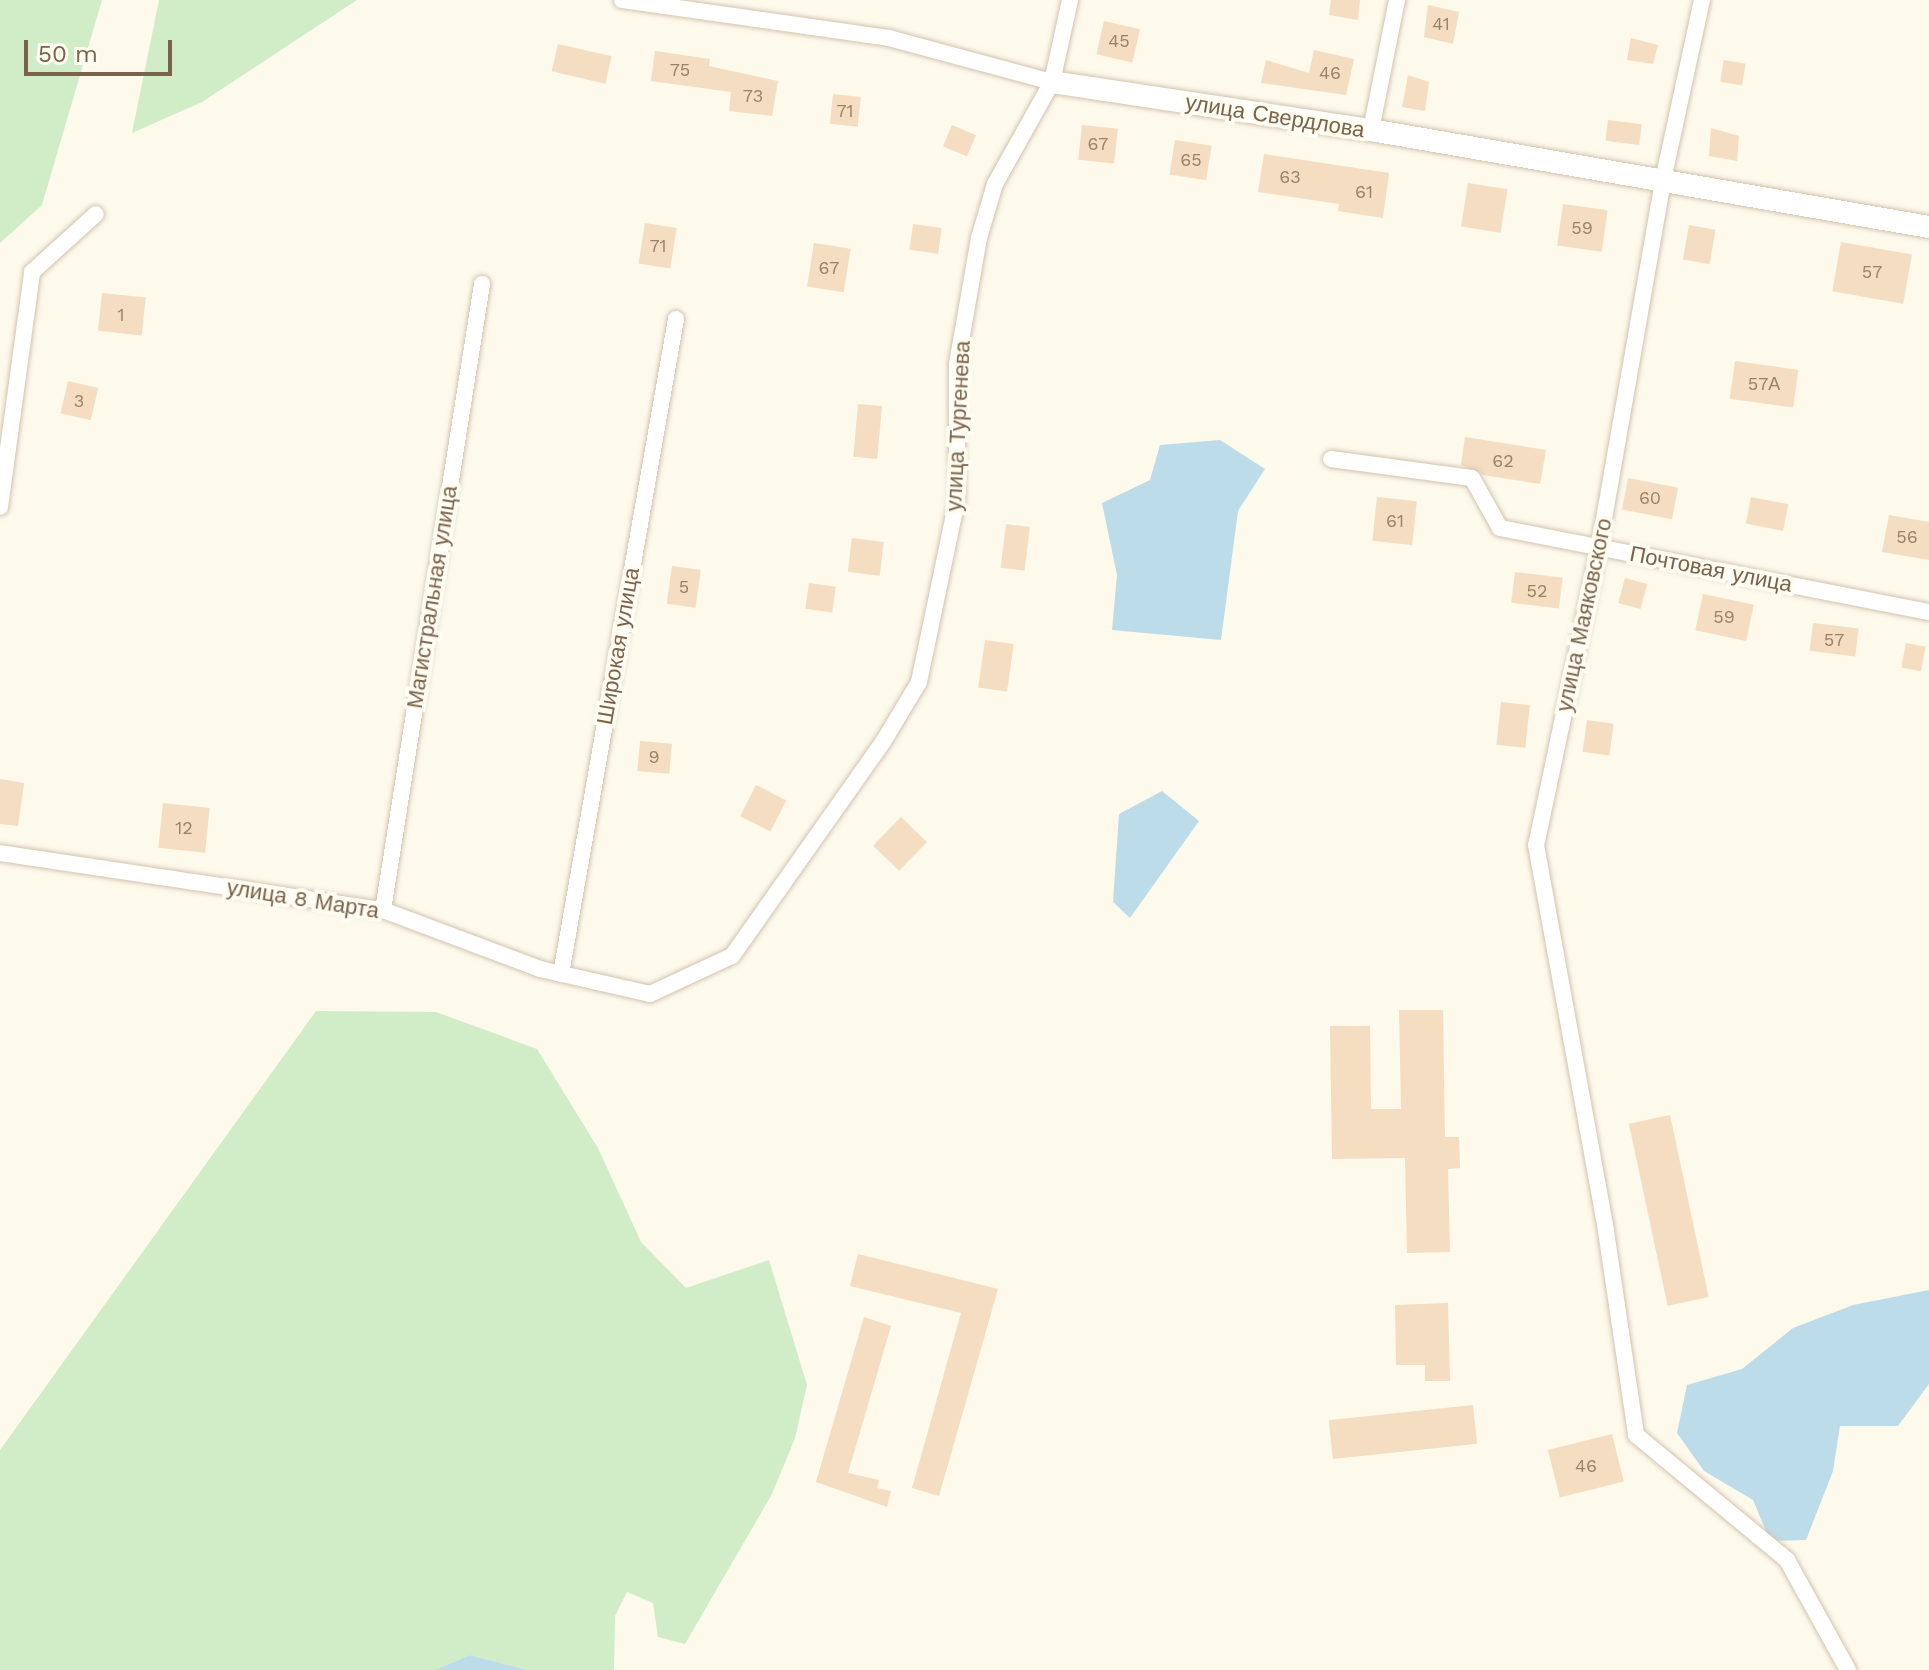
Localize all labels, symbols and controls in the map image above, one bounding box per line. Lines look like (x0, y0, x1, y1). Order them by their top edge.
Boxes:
house number: 41 (1432, 13, 1450, 35)
scale bar (28, 24, 176, 74)
house number: 45 (1108, 30, 1130, 52)
text: 50 m (38, 40, 98, 68)
house number: 75 (670, 59, 690, 81)
house number: 46 (1319, 62, 1341, 84)
house number: 73 (743, 85, 763, 107)
street label: улица Свердлова (1183, 89, 1367, 143)
house number: 71 (836, 100, 854, 122)
house number: 67 (1088, 133, 1108, 155)
house number: 65 (1180, 149, 1202, 171)
house number: 63 (1279, 166, 1301, 188)
house number: 61 (1355, 181, 1373, 203)
house number: 59 (1571, 217, 1593, 239)
house number: 71 (649, 235, 667, 257)
house number: 67 (819, 257, 839, 279)
house number: 57 (1862, 261, 1882, 283)
house number: 1 (117, 304, 125, 326)
street label: улица Тургенева (940, 340, 976, 512)
house number: 57А (1748, 373, 1780, 395)
house number: 3 (74, 390, 84, 412)
house number: 62 (1492, 450, 1514, 472)
street label: Магистральная улица (401, 484, 463, 710)
house number: 60 (1639, 487, 1661, 509)
house number: 61 (1386, 510, 1404, 532)
street label: улица Маяковского (1551, 516, 1617, 714)
house number: 56 (1896, 526, 1918, 548)
street label: Почтовая улица (1628, 540, 1794, 598)
street label: Широкая улица (591, 565, 645, 727)
house number: 5 (679, 576, 689, 598)
house number: 52 (1527, 580, 1547, 602)
house number: 59 (1713, 606, 1735, 628)
house number: 57 (1824, 629, 1844, 651)
house number: 9 (648, 746, 660, 768)
house number: 12 (175, 817, 193, 839)
street label: улица 8 Марта (225, 874, 381, 924)
house number: 46 (1575, 1455, 1597, 1477)

